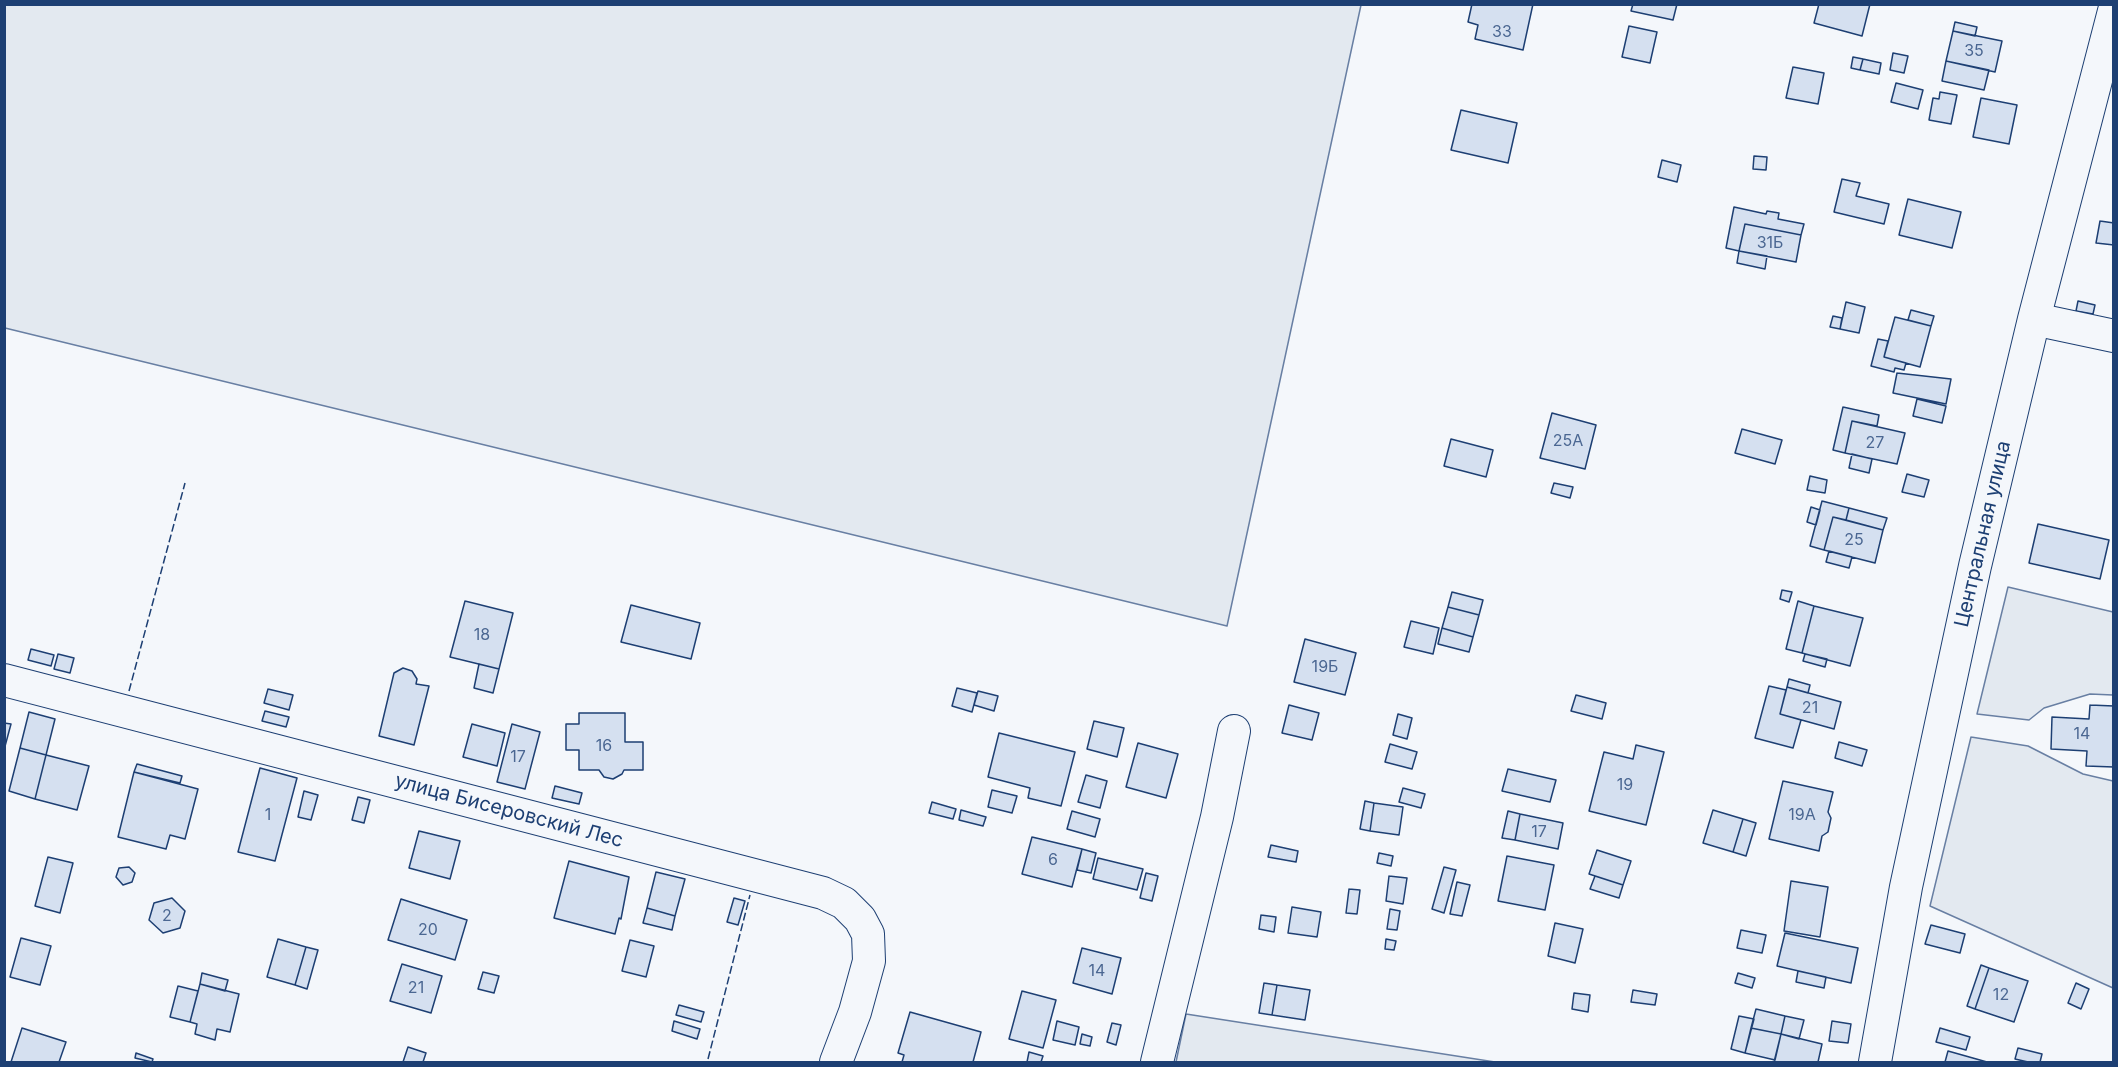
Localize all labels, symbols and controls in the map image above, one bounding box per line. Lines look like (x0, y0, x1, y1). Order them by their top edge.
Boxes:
house number: 33 (1492, 22, 1512, 42)
house number: 35 (1964, 41, 1984, 61)
house number: 31Б (1757, 233, 1783, 253)
house number: 25А (1553, 431, 1583, 451)
house number: 27 (1866, 433, 1884, 453)
street label: Центральная улица (1950, 439, 2016, 629)
house number: 25 (1844, 530, 1864, 550)
house number: 18 (474, 625, 490, 645)
house number: 19Б (1312, 657, 1338, 677)
house number: 21 (1802, 698, 1818, 718)
house number: 14 (2074, 724, 2090, 744)
house number: 16 (596, 736, 612, 756)
house number: 17 (510, 747, 526, 767)
street label: улица Бисеровский Лес (392, 769, 626, 853)
house number: 19 (1617, 775, 1633, 795)
house number: 1 (265, 805, 271, 825)
house number: 19А (1788, 805, 1816, 825)
house number: 17 (1531, 822, 1547, 842)
house number: 6 (1048, 850, 1058, 870)
house number: 2 (162, 906, 172, 926)
house number: 20 (418, 920, 438, 940)
house number: 14 (1089, 961, 1105, 981)
house number: 21 (408, 978, 424, 998)
house number: 12 (1993, 985, 2009, 1005)

